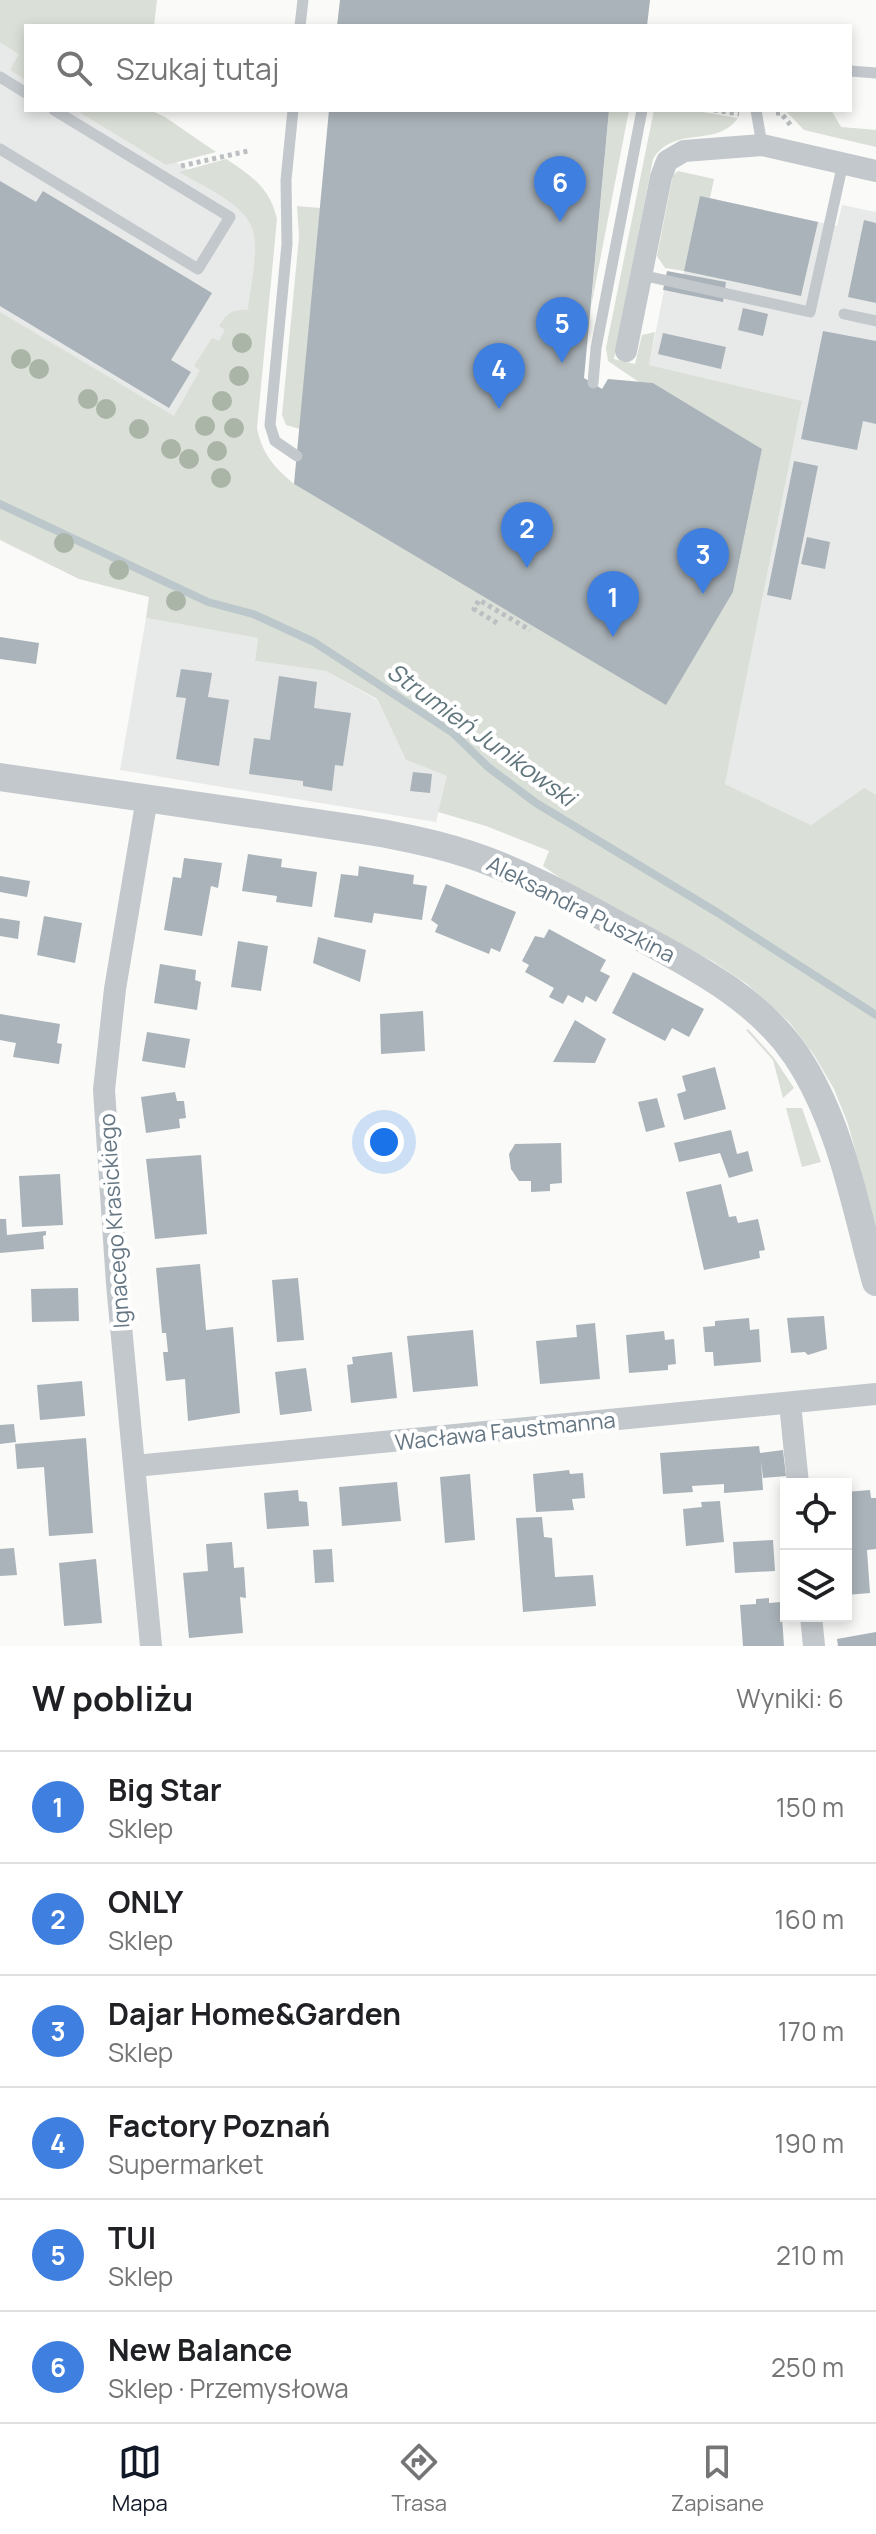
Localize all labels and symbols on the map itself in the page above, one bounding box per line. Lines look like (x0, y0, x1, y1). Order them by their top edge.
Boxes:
pin: 6 (534, 156, 586, 222)
pin: 5 (536, 297, 588, 363)
pin: 4 (473, 343, 525, 409)
pin: 2 (501, 502, 553, 568)
pin: 3 (677, 528, 729, 594)
pin: 1 (587, 571, 639, 637)
water label: Strumień Junikowski (381, 654, 585, 815)
street label: Aleksandra Puszkina (482, 849, 680, 969)
street label: Ignacego Krasickiego (92, 1113, 136, 1329)
your location (364, 1122, 404, 1162)
street label: Wacława Faustmanna (393, 1404, 617, 1458)

